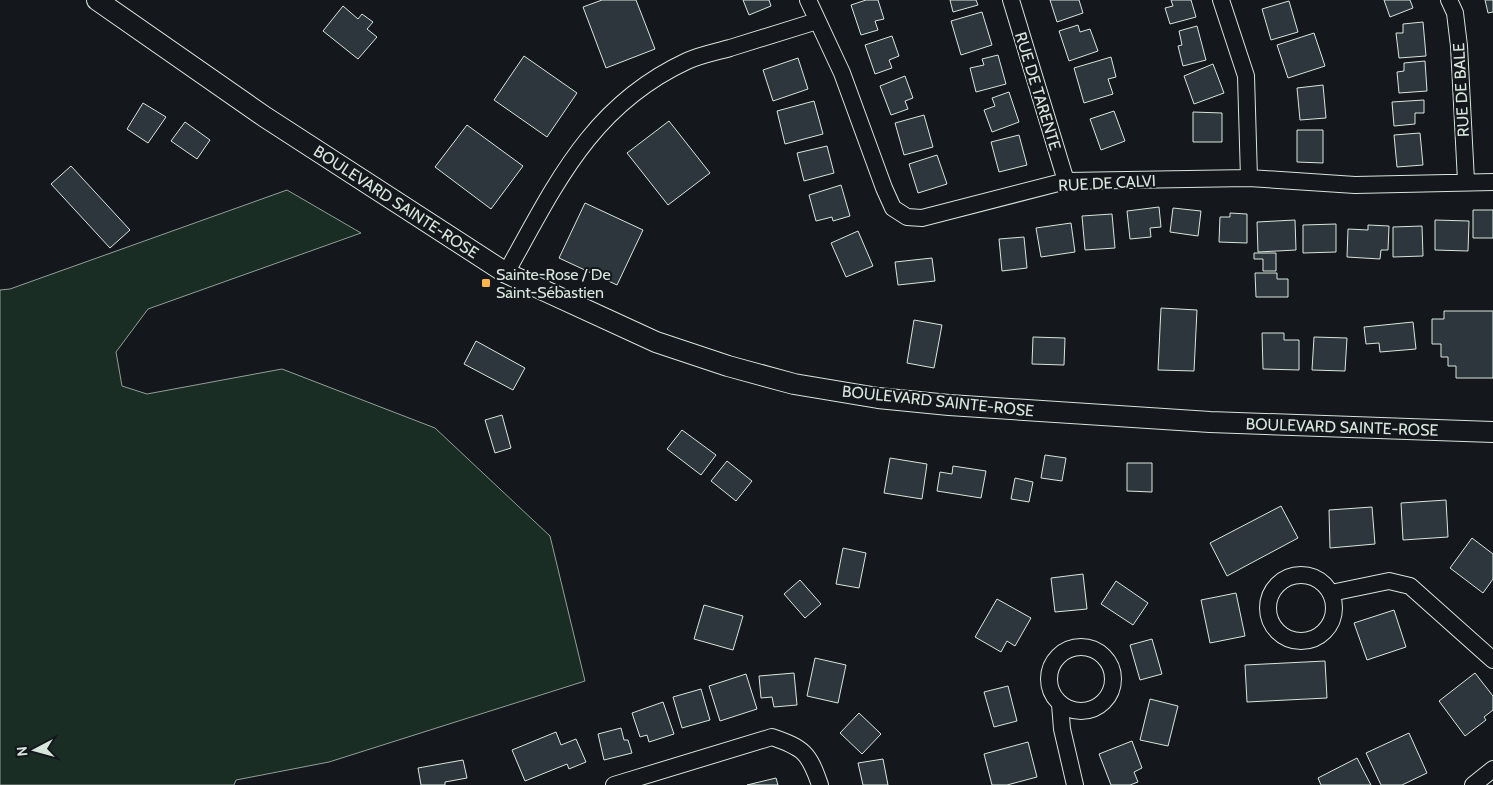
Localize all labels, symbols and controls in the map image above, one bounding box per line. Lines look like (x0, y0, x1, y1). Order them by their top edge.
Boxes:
street label: RUE DE TARENTE (1011, 30, 1065, 152)
street label: RUE DE BALE (1449, 42, 1473, 137)
street label: BOULEVARD SAINTE-ROSE (310, 142, 482, 263)
street label: RUE DE CALVI (1058, 171, 1156, 195)
place label: Sainte-Rose / De Saint-Sébastien (496, 265, 611, 302)
marker: Sainte-Rose / De Saint-Sébastien (480, 277, 492, 289)
street label: BOULEVARD SAINTE-ROSE (841, 381, 1035, 421)
street label: BOULEVARD SAINTE-ROSE (1245, 414, 1439, 440)
north arrow (10, 725, 60, 775)
text: N (13, 745, 32, 757)

